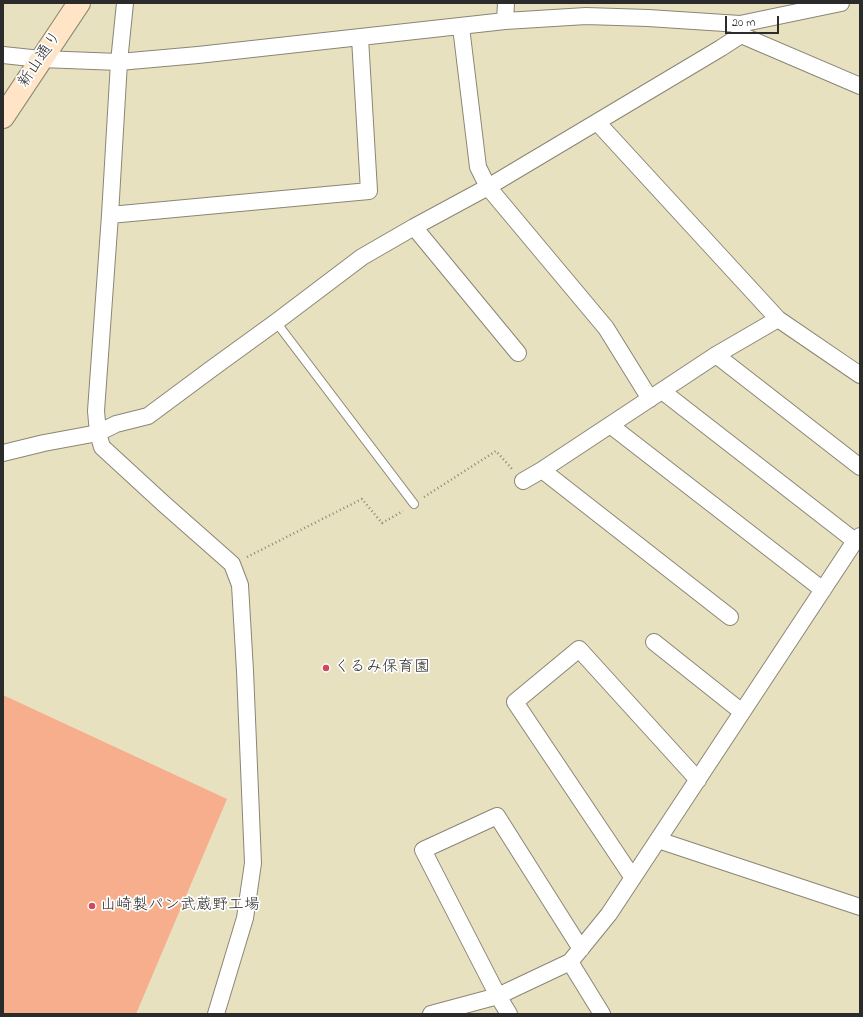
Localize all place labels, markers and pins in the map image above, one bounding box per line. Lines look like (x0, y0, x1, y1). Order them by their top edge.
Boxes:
place label: くるみ保育園 (334, 658, 430, 678)
marker: くるみ保育園 (321, 663, 331, 673)
place label: 山崎製パン武蔵野工場 (100, 896, 260, 916)
marker: 山崎製パン武蔵野工場 (87, 901, 97, 911)

